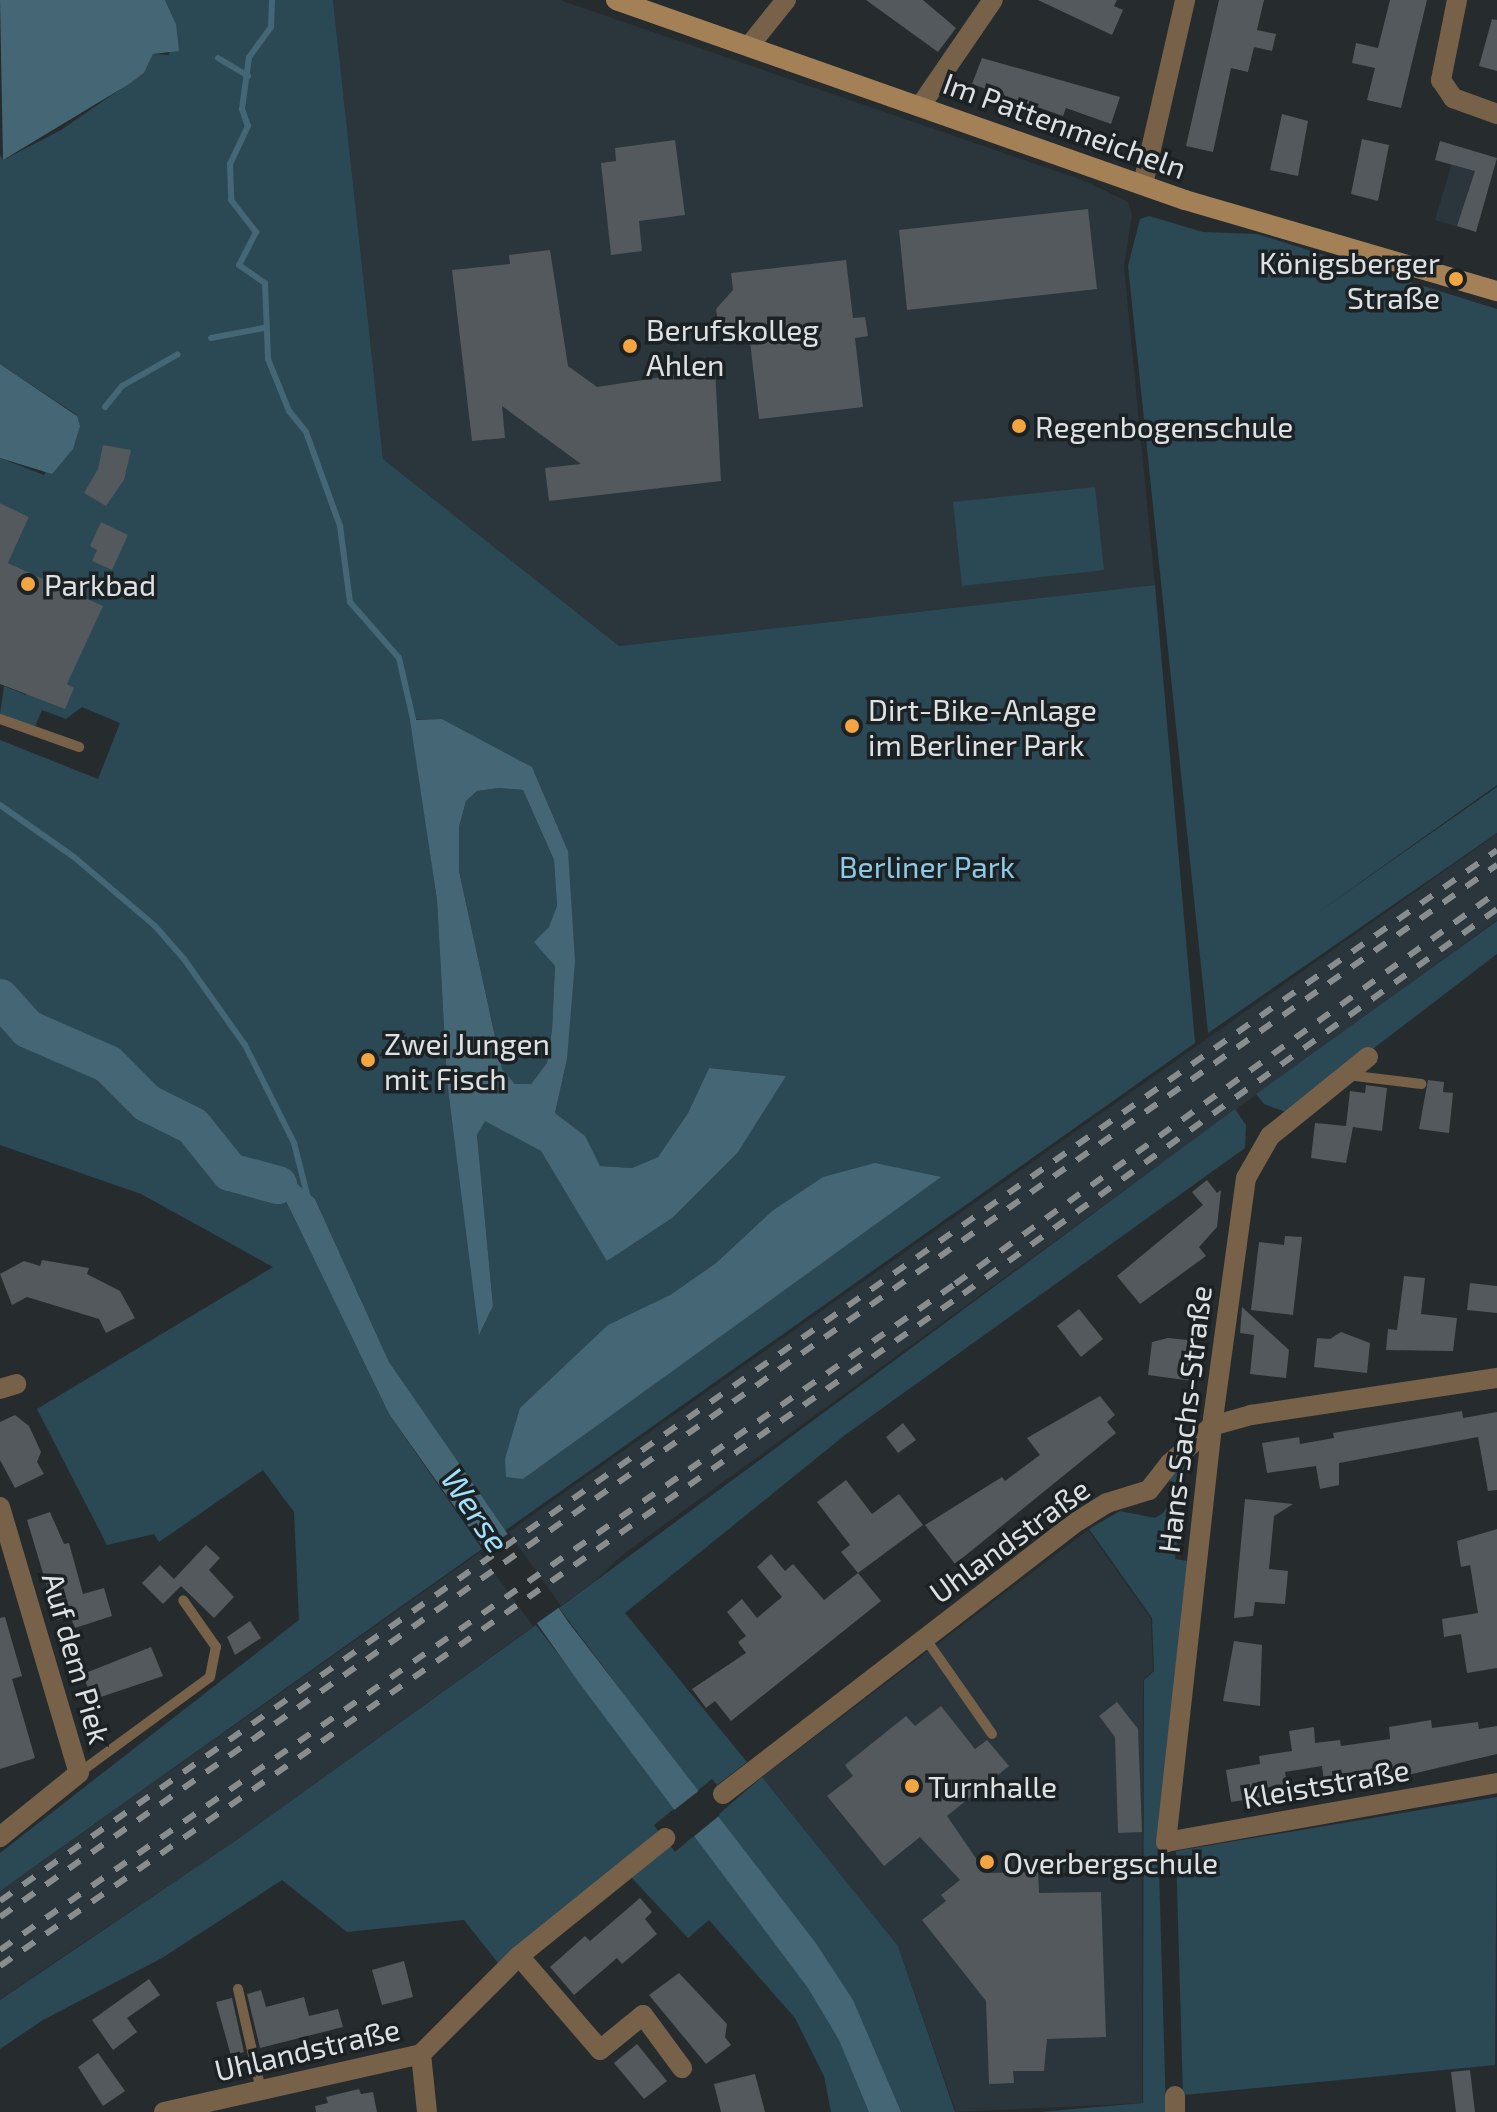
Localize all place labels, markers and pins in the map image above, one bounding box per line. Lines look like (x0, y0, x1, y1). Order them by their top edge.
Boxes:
place label: Königsberger Straße (1259, 244, 1440, 314)
marker: Königsberger Straße (1447, 270, 1465, 288)
place label: Berufskolleg Ahlen (646, 311, 819, 382)
marker: Berufskolleg Ahlen (621, 337, 639, 355)
place label: Regenbogenschule (1035, 408, 1293, 444)
marker: Regenbogenschule (1010, 417, 1028, 435)
place label: Parkbad (44, 566, 156, 602)
marker: Parkbad (19, 575, 37, 593)
place label: Dirt-Bike-Anlage im Berliner Park (868, 691, 1097, 762)
marker: Dirt-Bike-Anlage im Berliner Park (843, 717, 861, 735)
place label: Zwei Jungen mit Fisch (384, 1025, 551, 1096)
marker: Zwei Jungen mit Fisch (359, 1051, 377, 1069)
place label: Turnhalle (928, 1768, 1057, 1804)
marker: Turnhalle (903, 1777, 921, 1795)
place label: Overbergschule (1003, 1844, 1218, 1880)
marker: Overbergschule (978, 1853, 996, 1871)

